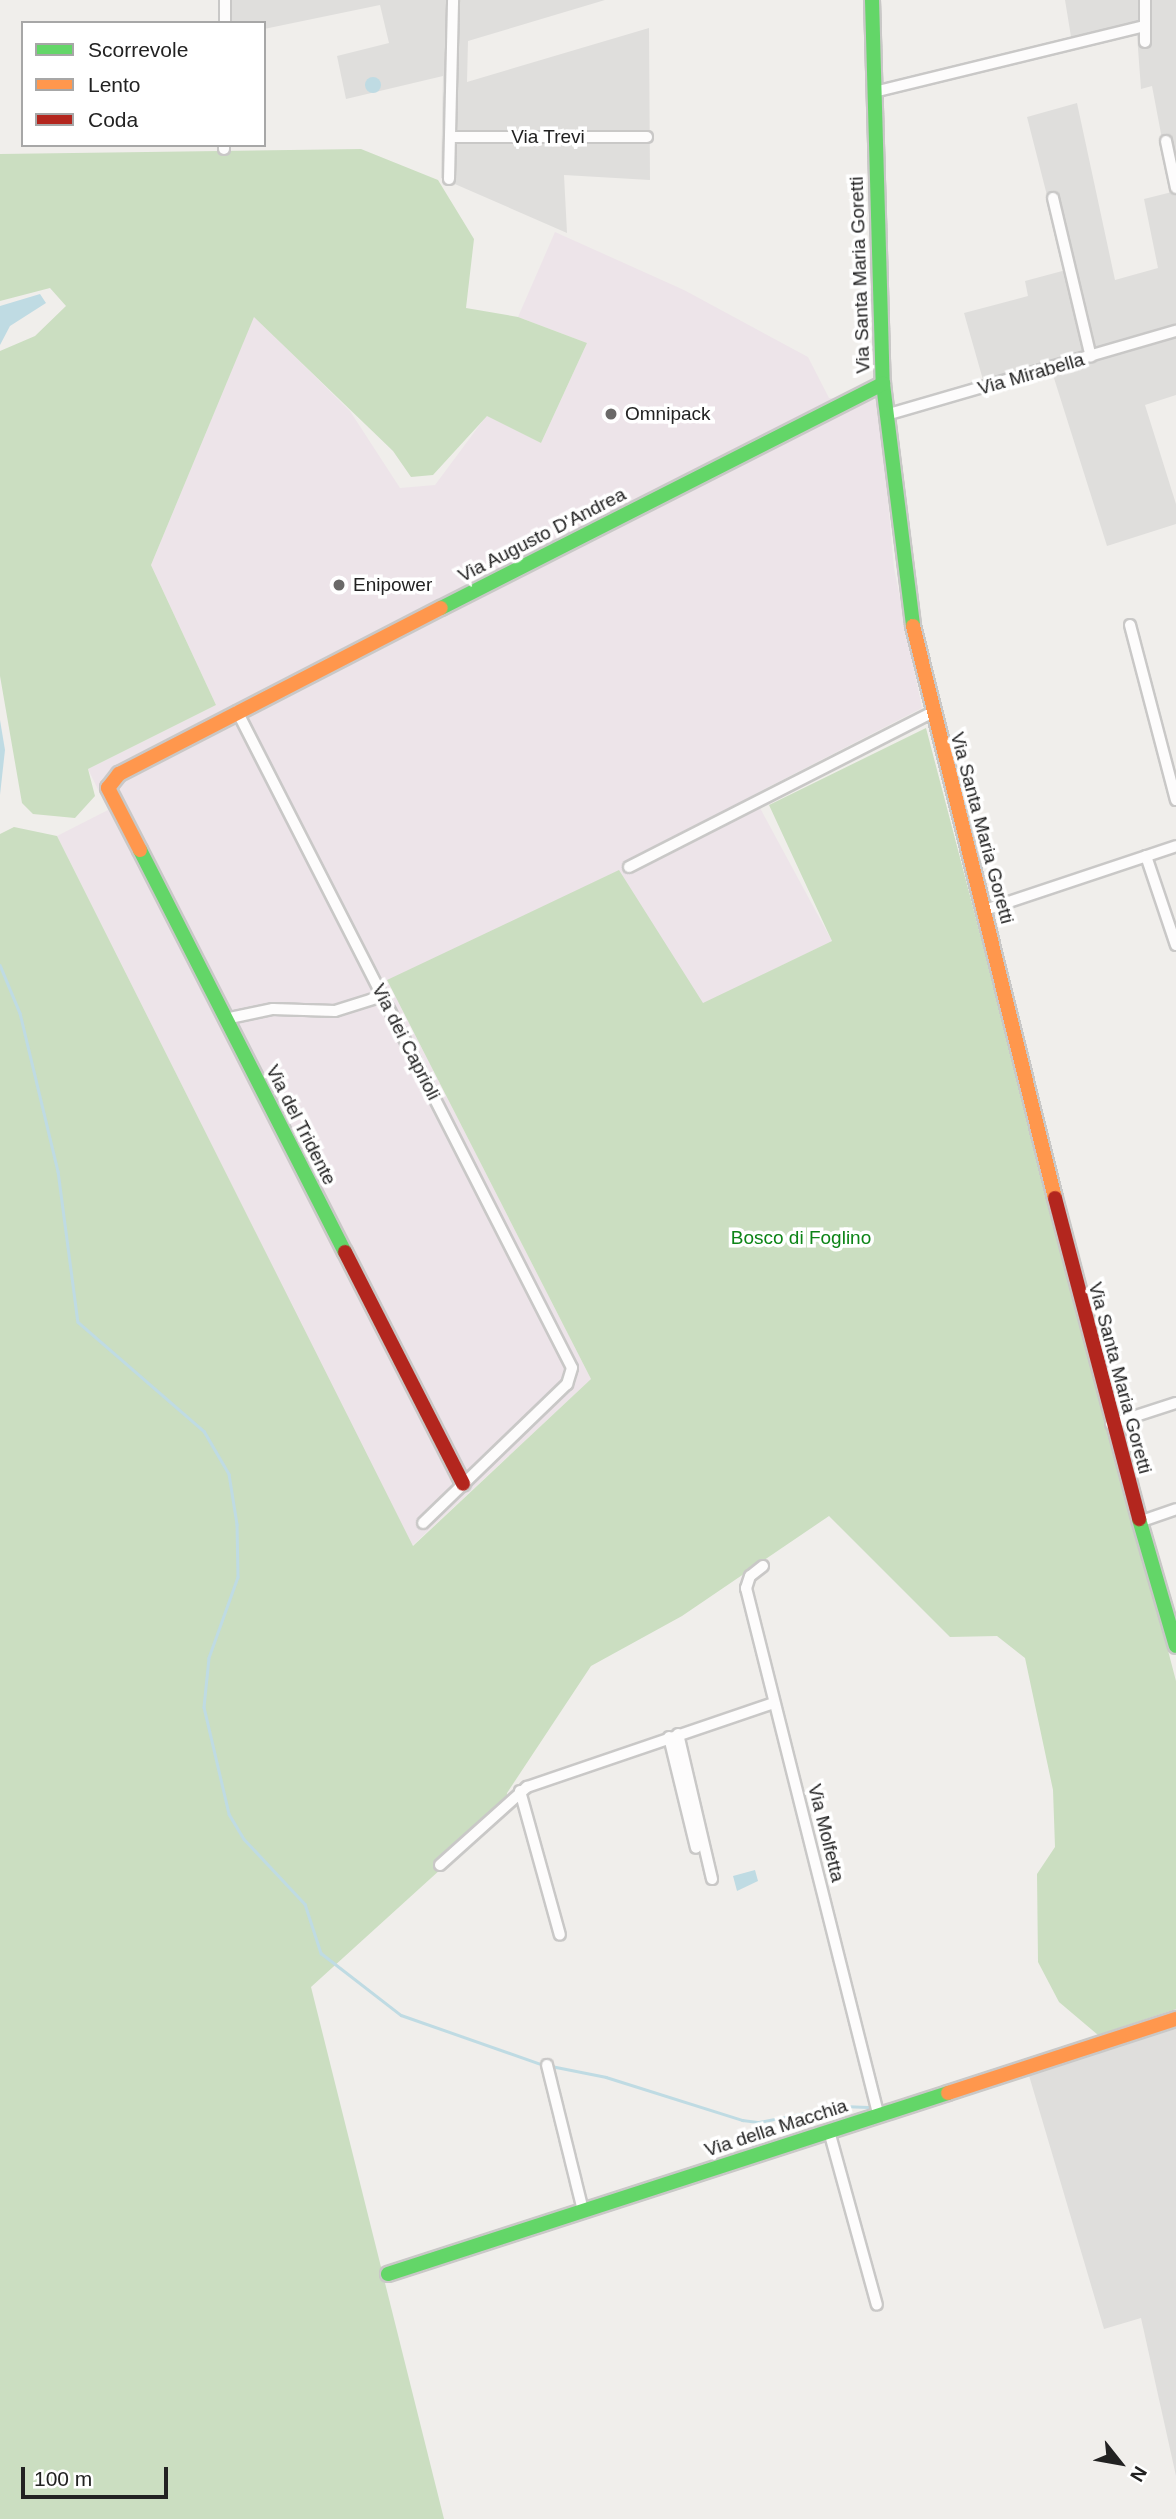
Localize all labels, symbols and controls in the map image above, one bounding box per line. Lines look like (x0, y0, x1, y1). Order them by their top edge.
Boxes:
legend (21, 21, 266, 147)
text: Scorrevole (88, 38, 188, 61)
text: Lento (88, 73, 141, 96)
text: Coda (88, 108, 138, 131)
street label: Via Trevi (511, 126, 585, 148)
street label: Via Santa Maria Goretti (845, 176, 875, 374)
street label: Via Mirabella (975, 348, 1087, 400)
place label: Omnipack (625, 403, 711, 425)
marker: Omnipack (603, 406, 619, 422)
street label: Via Augusto D'Andrea (454, 483, 630, 587)
place label: Enipower (353, 574, 432, 596)
marker: Enipower (331, 577, 347, 593)
street label: Via Santa Maria Goretti (945, 730, 1019, 926)
street label: Via dei Caprioli (367, 980, 445, 1104)
street label: Via del Tridente (261, 1061, 341, 1189)
park label: Bosco di Foglino (731, 1227, 871, 1249)
street label: Via Santa Maria Goretti (1083, 1280, 1157, 1476)
street label: Via Molfetta (803, 1782, 849, 1884)
street label: Via della Macchia (702, 2094, 850, 2162)
north arrow (1085, 2428, 1155, 2498)
scale bar (24, 2452, 172, 2496)
text: N (1126, 2463, 1151, 2485)
text: 100 m (34, 2467, 92, 2490)

